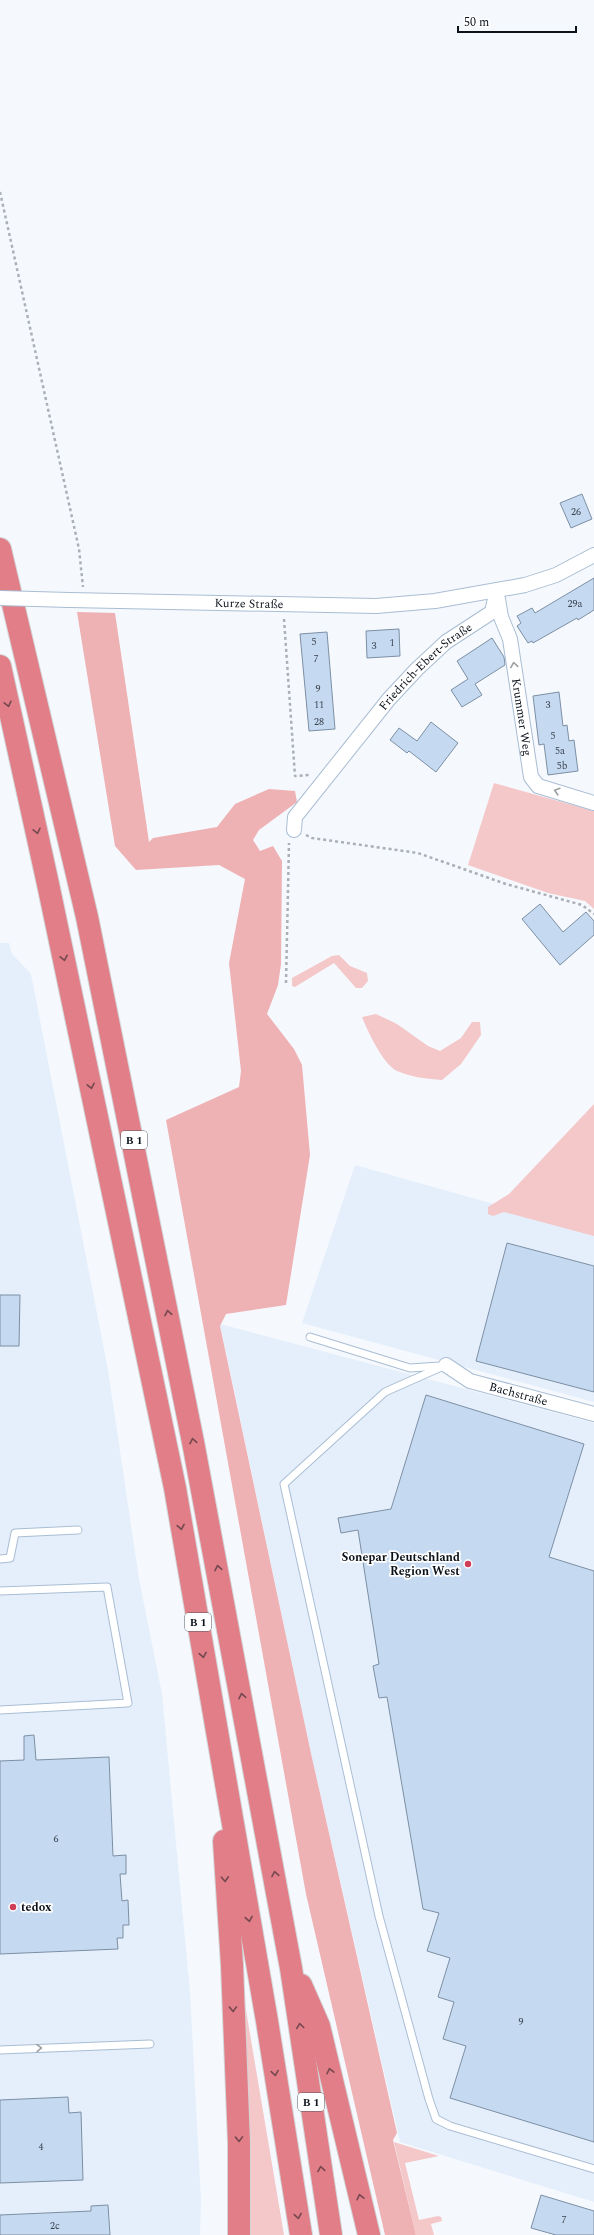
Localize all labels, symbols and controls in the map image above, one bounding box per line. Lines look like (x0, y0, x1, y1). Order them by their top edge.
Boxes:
scale bar (458, 8, 576, 34)
text: 50 m (464, 13, 489, 32)
house number: 26 (571, 504, 581, 520)
street label: Kurze Straße (214, 594, 284, 614)
house number: 29a (568, 596, 583, 612)
street label: Friedrich-Ebert-Straße (374, 618, 476, 715)
house number: 5 (312, 634, 317, 650)
house number: 1 (390, 635, 395, 651)
house number: 3 (372, 638, 377, 654)
house number: 7 (314, 651, 319, 667)
one-way arrow (510, 662, 519, 668)
street label: Krummer Weg (506, 677, 537, 757)
house number: 9 (316, 681, 321, 697)
house number: 11 (314, 697, 324, 713)
house number: 3 (546, 697, 551, 713)
one-way arrow (4, 701, 12, 708)
house number: 28 (314, 714, 324, 730)
house number: 5 (551, 728, 556, 744)
house number: 5a (555, 743, 565, 759)
house number: 5b (557, 758, 568, 774)
one-way arrow (553, 787, 560, 796)
one-way arrow (32, 828, 40, 835)
one-way arrow (60, 955, 68, 962)
one-way arrow (87, 1082, 95, 1089)
road number: B 1 (121, 1131, 147, 1149)
one-way arrow (164, 1310, 173, 1316)
street label: Bachstraße (487, 1378, 550, 1411)
one-way arrow (190, 1438, 198, 1444)
one-way arrow (176, 1524, 185, 1530)
place label: Sonepar Deutschland Region West (341, 1548, 460, 1581)
marker: Sonepar Deutschland Region West (463, 1559, 473, 1569)
one-way arrow (214, 1565, 222, 1572)
road number: B 1 (185, 1613, 211, 1631)
one-way arrow (198, 1652, 207, 1658)
one-way arrow (238, 1693, 247, 1699)
house number: 6 (54, 1831, 59, 1847)
one-way arrow (271, 1871, 279, 1878)
one-way arrow (221, 1876, 230, 1882)
place label: tedox (21, 1898, 52, 1917)
marker: tedox (8, 1902, 18, 1912)
one-way arrow (244, 1915, 253, 1922)
one-way arrow (229, 2006, 238, 2012)
house number: 9 (519, 2014, 524, 2030)
one-way arrow (296, 2023, 305, 2029)
one-way arrow (36, 2044, 42, 2053)
one-way arrow (326, 2067, 334, 2074)
one-way arrow (270, 2070, 279, 2077)
road number: B 1 (298, 2093, 324, 2111)
one-way arrow (234, 2136, 243, 2142)
house number: 4 (39, 2139, 44, 2155)
one-way arrow (317, 2166, 326, 2172)
one-way arrow (356, 2194, 365, 2201)
house number: 7 (562, 2212, 567, 2228)
one-way arrow (293, 2213, 302, 2219)
house number: 2c (50, 2218, 60, 2234)

